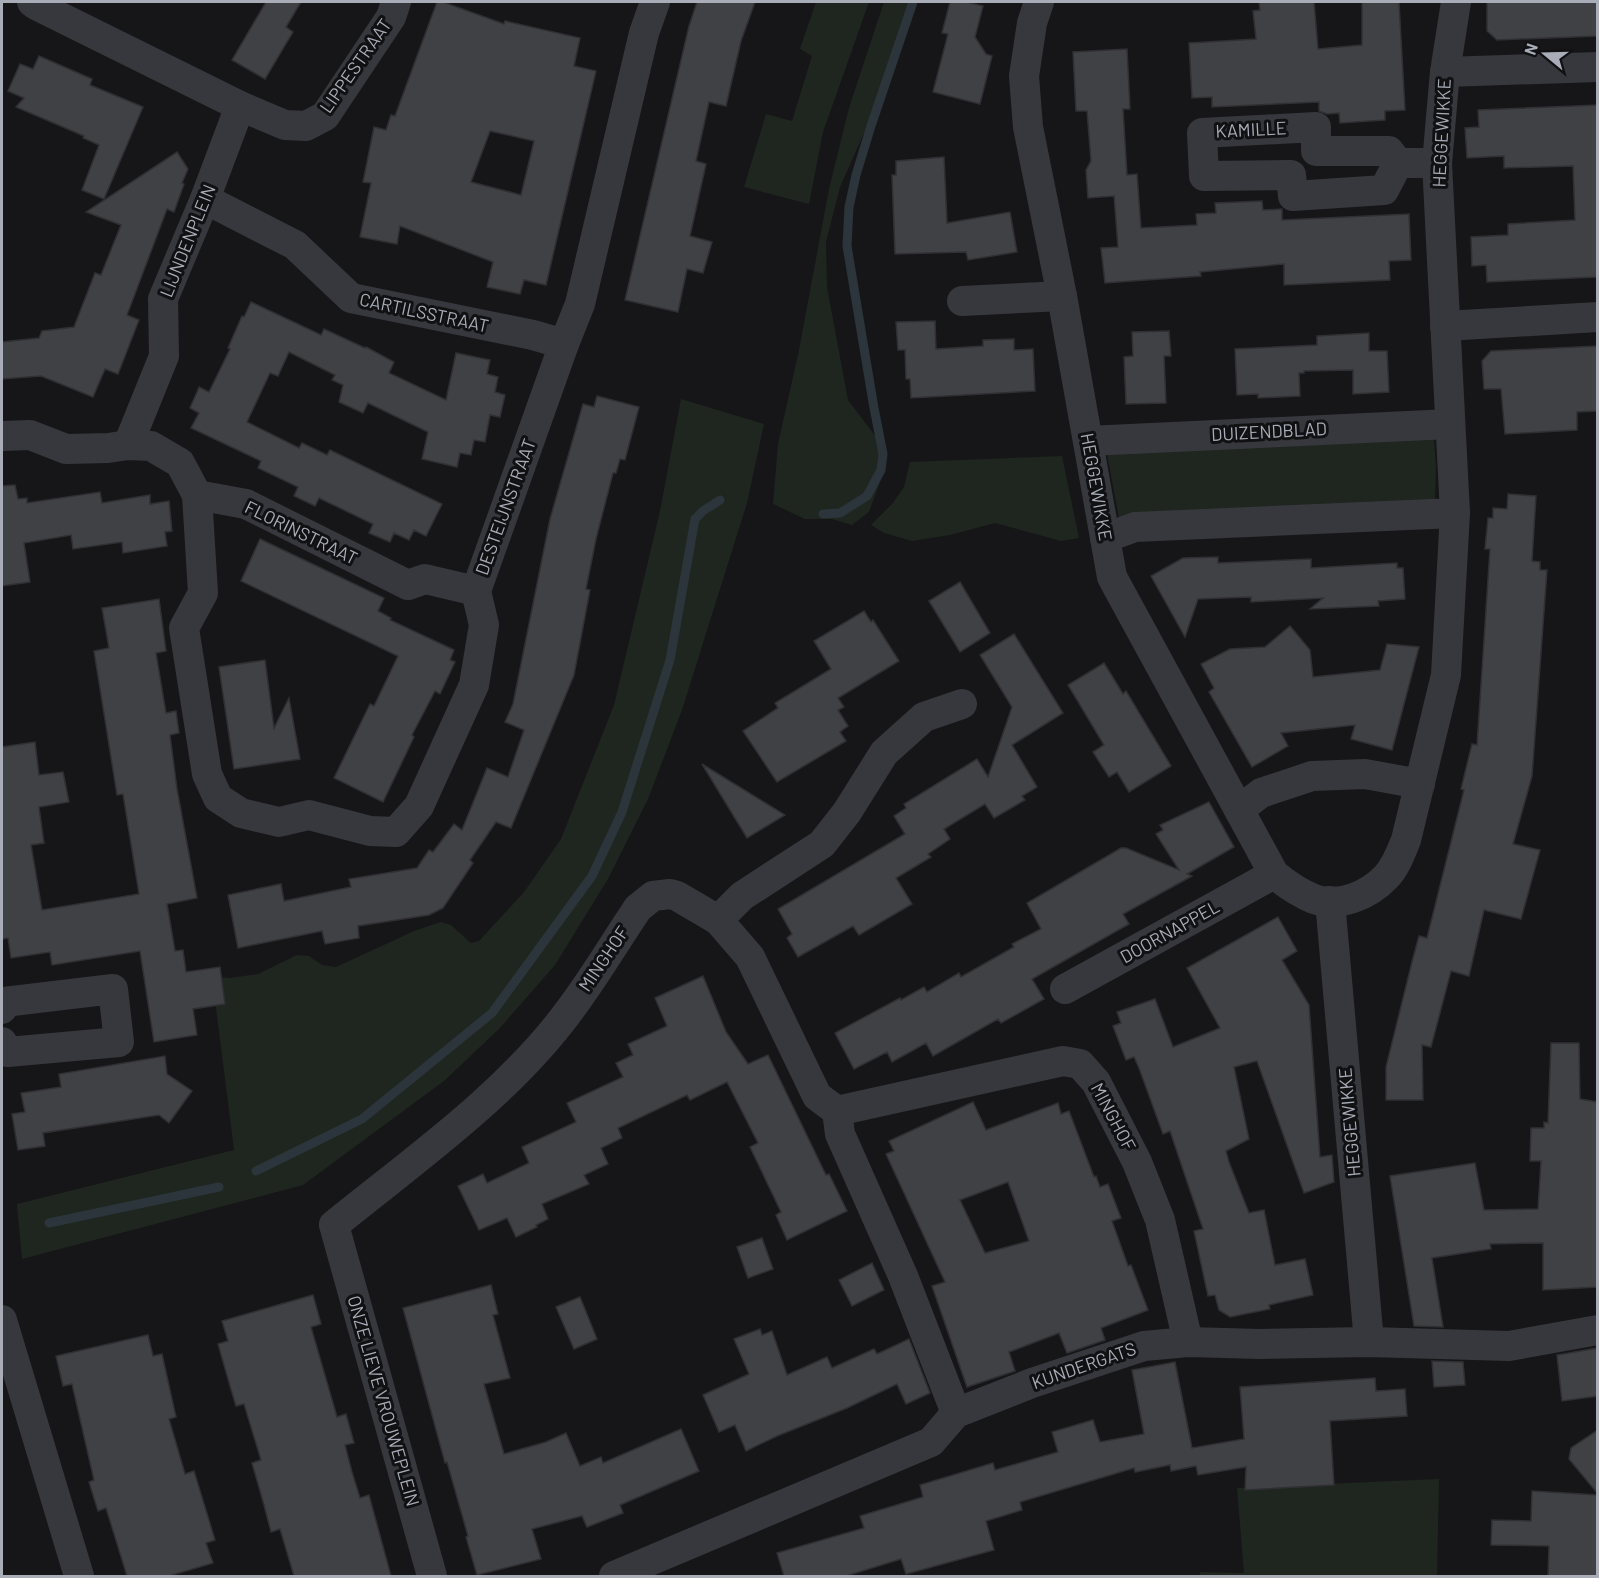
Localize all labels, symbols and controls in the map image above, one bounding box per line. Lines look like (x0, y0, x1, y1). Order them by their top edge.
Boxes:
street label: LIPPESTRAAT (315, 14, 396, 117)
north arrow (1515, 24, 1575, 84)
text: N (1520, 41, 1541, 57)
street label: HEGGEWIKKE (1427, 78, 1455, 188)
street label: KAMILLE (1215, 116, 1287, 142)
street label: LIJNDENPLEIN (154, 181, 220, 300)
street label: CARTILSSTRAAT (358, 288, 491, 336)
street label: DUIZENDBLAD (1211, 417, 1327, 445)
street label: HEGGEWIKKE (1077, 431, 1117, 543)
street label: DESTEIJNSTRAAT (470, 435, 540, 578)
street label: FLORINSTRAAT (242, 495, 361, 569)
street label: DOORNAPPEL (1116, 895, 1223, 967)
street label: MINGHOF (573, 922, 633, 995)
street label: HEGGEWIKKE (1333, 1067, 1365, 1177)
street label: MINGHOF (1087, 1079, 1141, 1154)
street label: ONZE LIEVE VROUWEPLEIN (343, 1293, 425, 1509)
street label: KUNDERGATS (1029, 1337, 1139, 1393)

